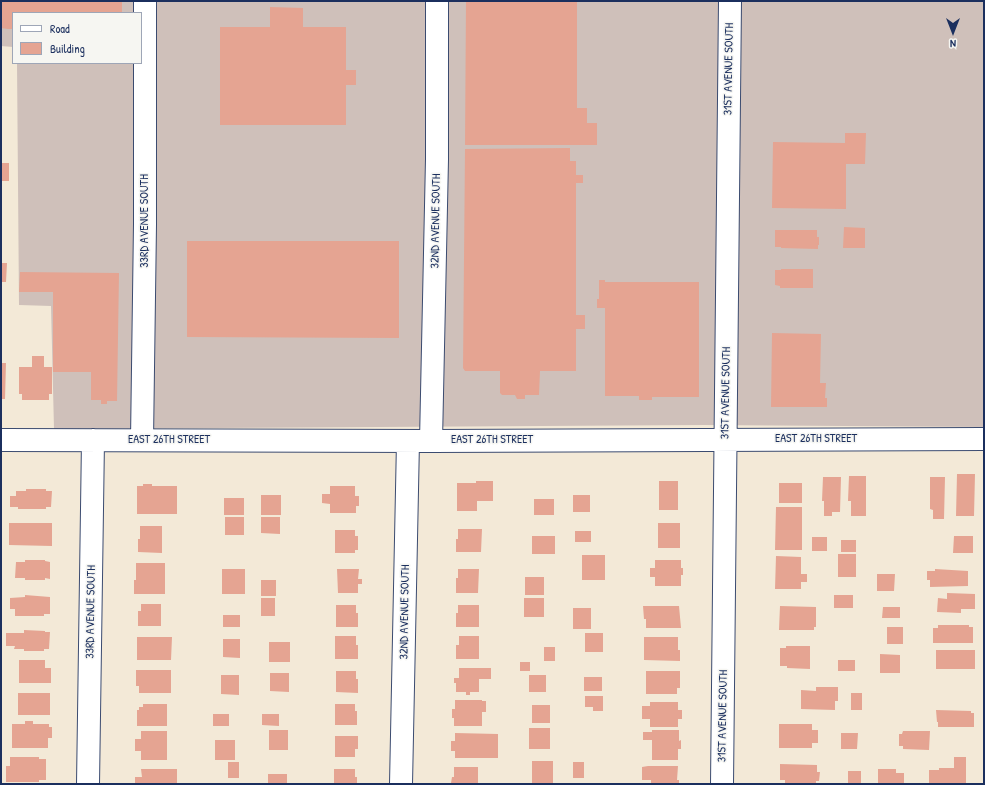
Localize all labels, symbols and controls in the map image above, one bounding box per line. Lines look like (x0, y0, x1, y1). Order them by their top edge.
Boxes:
legend (12, 12, 142, 64)
north arrow (933, 12, 973, 52)
text: Road (50, 20, 70, 37)
street label: 31ST AVENUE SOUTH (721, 23, 737, 115)
text: N (950, 37, 956, 51)
text: Building (50, 40, 85, 57)
street label: 32ND AVENUE SOUTH (428, 173, 444, 269)
street label: 33RD AVENUE SOUTH (138, 174, 152, 268)
street label: 31ST AVENUE SOUTH (718, 347, 734, 439)
street label: EAST 26TH STREET (775, 432, 857, 446)
street label: EAST 26TH STREET (128, 433, 210, 447)
street label: EAST 26TH STREET (451, 433, 533, 447)
street label: 32ND AVENUE SOUTH (397, 564, 413, 660)
street label: 33RD AVENUE SOUTH (83, 565, 99, 659)
street label: 31ST AVENUE SOUTH (715, 670, 731, 762)

